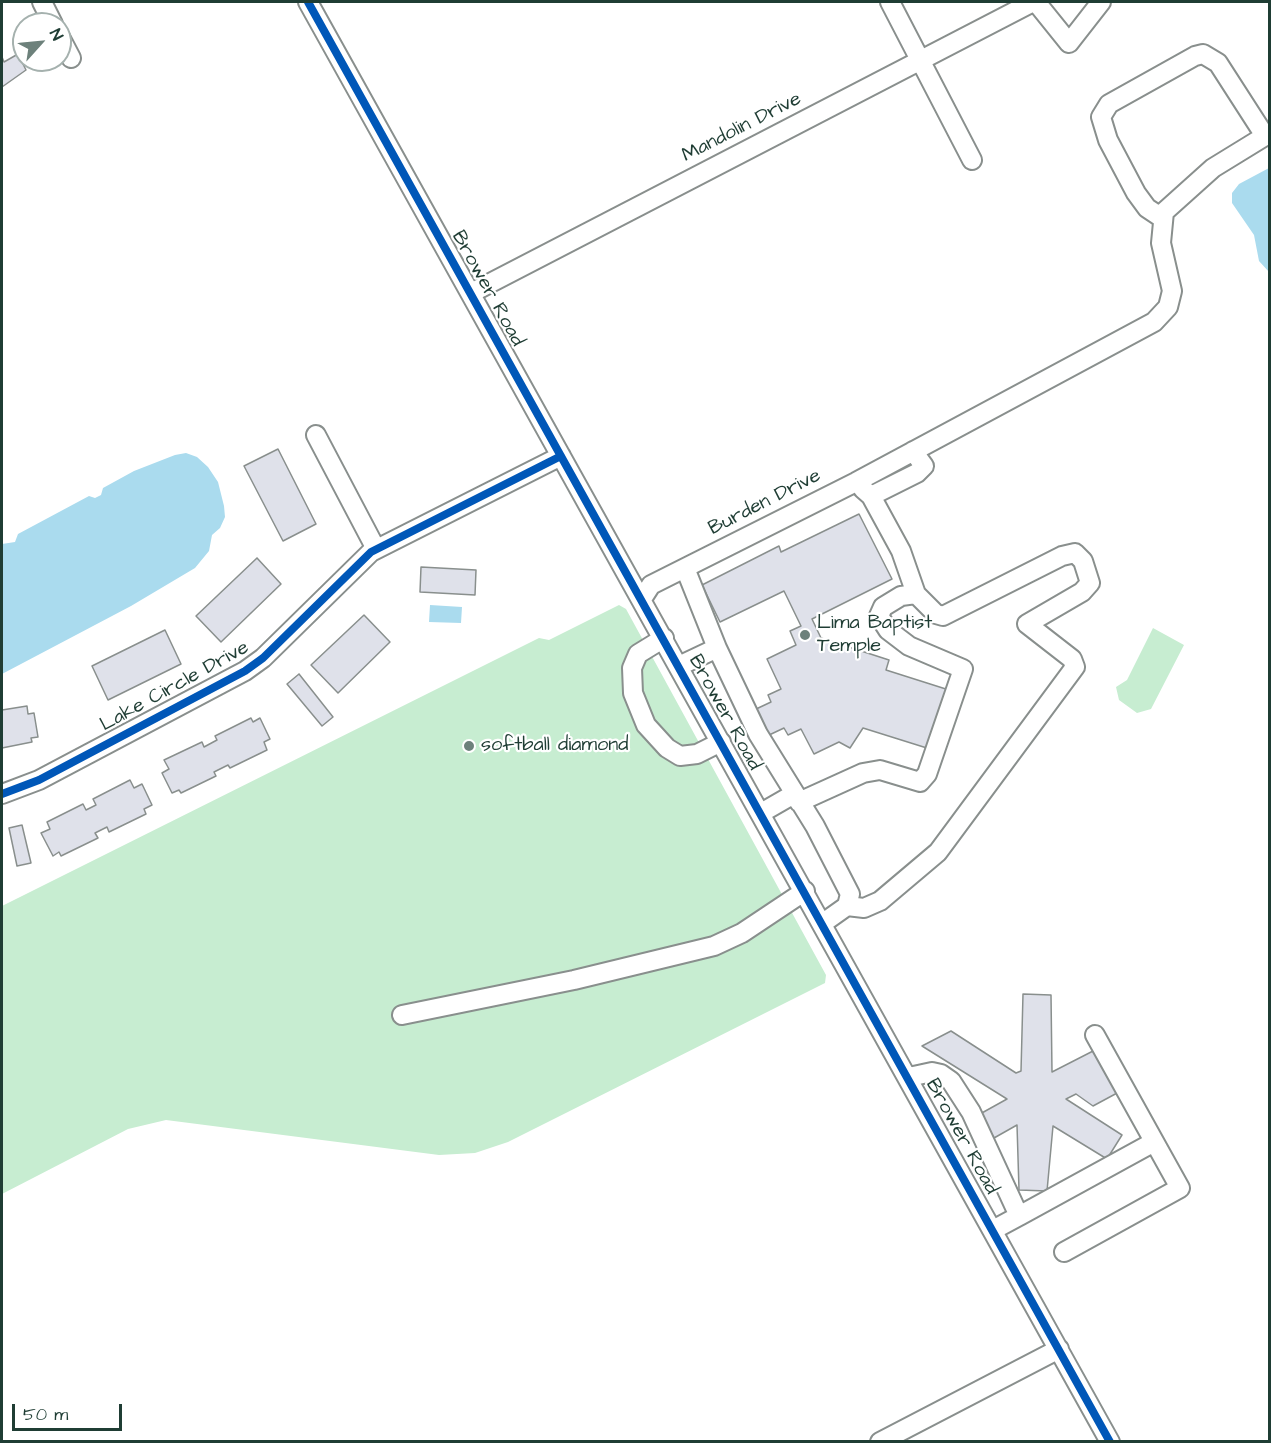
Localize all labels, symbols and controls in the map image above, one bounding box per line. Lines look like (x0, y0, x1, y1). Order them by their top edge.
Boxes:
north arrow (12, 12, 72, 72)
text: N (44, 25, 68, 44)
street label: Mandolin Drive (678, 88, 806, 168)
street label: Brower Road (445, 227, 529, 351)
street label: Burden Drive (705, 464, 825, 542)
place label: Lima Baptist Temple (817, 612, 932, 659)
marker: Lima Baptist Temple (798, 628, 812, 642)
street label: Lake Circle Drive (96, 636, 254, 738)
street label: Brower Road (682, 651, 766, 775)
place label: softball diamond (481, 734, 628, 758)
marker: softball diamond (462, 739, 476, 753)
street label: Brower Road (919, 1075, 1003, 1199)
scale bar (15, 1392, 124, 1430)
text: 50 m (23, 1402, 68, 1427)

